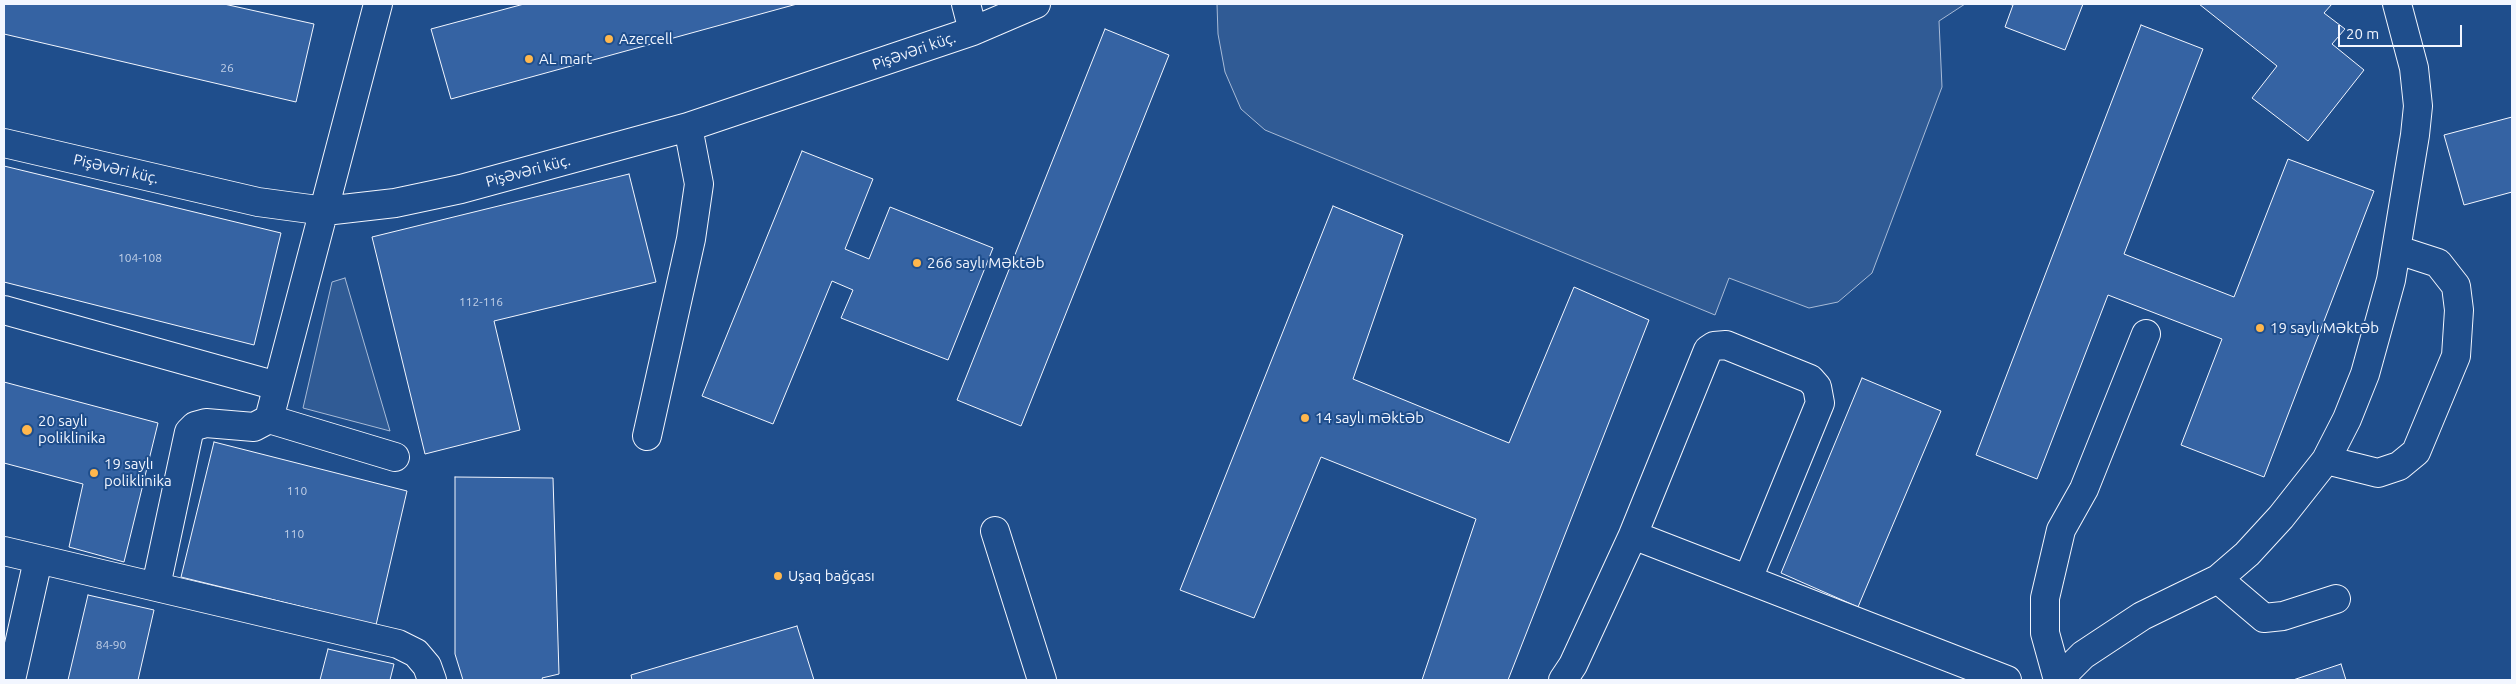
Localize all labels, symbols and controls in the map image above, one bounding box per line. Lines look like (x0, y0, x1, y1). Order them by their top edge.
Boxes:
scale bar (2341, 15, 2465, 47)
text: 20 m (2346, 25, 2379, 42)
street label: Pişəvəri küç. (870, 28, 958, 74)
place label: Azercell (619, 30, 673, 48)
marker: Azercell (603, 33, 615, 45)
place label: AL mart (539, 50, 592, 68)
marker: AL mart (523, 53, 535, 65)
house number: 26 (220, 61, 234, 75)
street label: Pişəvəri küç. (72, 150, 160, 188)
street label: Pişəvəri küç. (484, 151, 572, 191)
house number: 104-108 (118, 251, 162, 265)
place label: 266 saylı Məktəb (927, 254, 1044, 272)
marker: 266 saylı Məktəb (911, 257, 923, 269)
house number: 112-116 (459, 295, 503, 309)
place label: 19 saylı Məktəb (2270, 319, 2379, 337)
marker: 19 saylı Məktəb (2254, 322, 2266, 334)
place label: 14 saylı məktəb (1315, 409, 1424, 427)
place label: 20 saylı poliklinika (38, 412, 106, 447)
marker: 14 saylı məktəb (1299, 412, 1311, 424)
marker: 20 saylı poliklinika (20, 423, 34, 437)
place label: 19 saylı poliklinika (104, 455, 172, 490)
marker: 19 saylı poliklinika (88, 467, 100, 479)
house number: 110 (287, 484, 307, 498)
house number: 110 (284, 527, 304, 541)
place label: Uşaq bağçası (788, 567, 875, 585)
marker: Uşaq bağçası (772, 570, 784, 582)
house number: 84-90 (96, 638, 126, 652)

